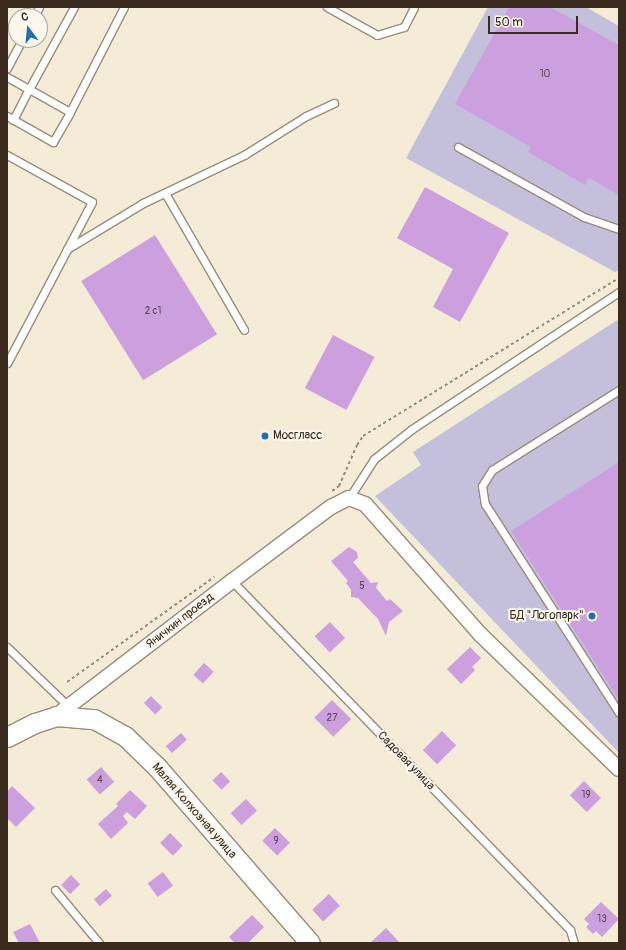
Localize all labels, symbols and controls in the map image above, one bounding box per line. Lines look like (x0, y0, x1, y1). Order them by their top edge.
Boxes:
north arrow (8, 8, 48, 48)
scale bar (490, 8, 580, 34)
text: С (20, 10, 30, 24)
text: 50 m (495, 15, 523, 30)
house number: 10 (540, 69, 550, 81)
house number: 2 с1 (145, 306, 161, 318)
place label: Мосгласс (273, 429, 322, 443)
marker: Мосгласс (260, 431, 270, 441)
house number: 5 (359, 581, 365, 593)
street label: Яничкин проезд (143, 590, 217, 652)
place label: БД "Логопарк" (510, 609, 584, 623)
marker: БД "Логопарк" (587, 611, 597, 621)
house number: 27 (327, 713, 337, 725)
street label: Садовая улица (374, 729, 438, 793)
street label: Малая Колхозная улица (149, 760, 239, 862)
house number: 4 (97, 775, 103, 787)
house number: 19 (581, 790, 591, 802)
house number: 9 (273, 836, 279, 848)
house number: 13 (597, 914, 607, 926)

